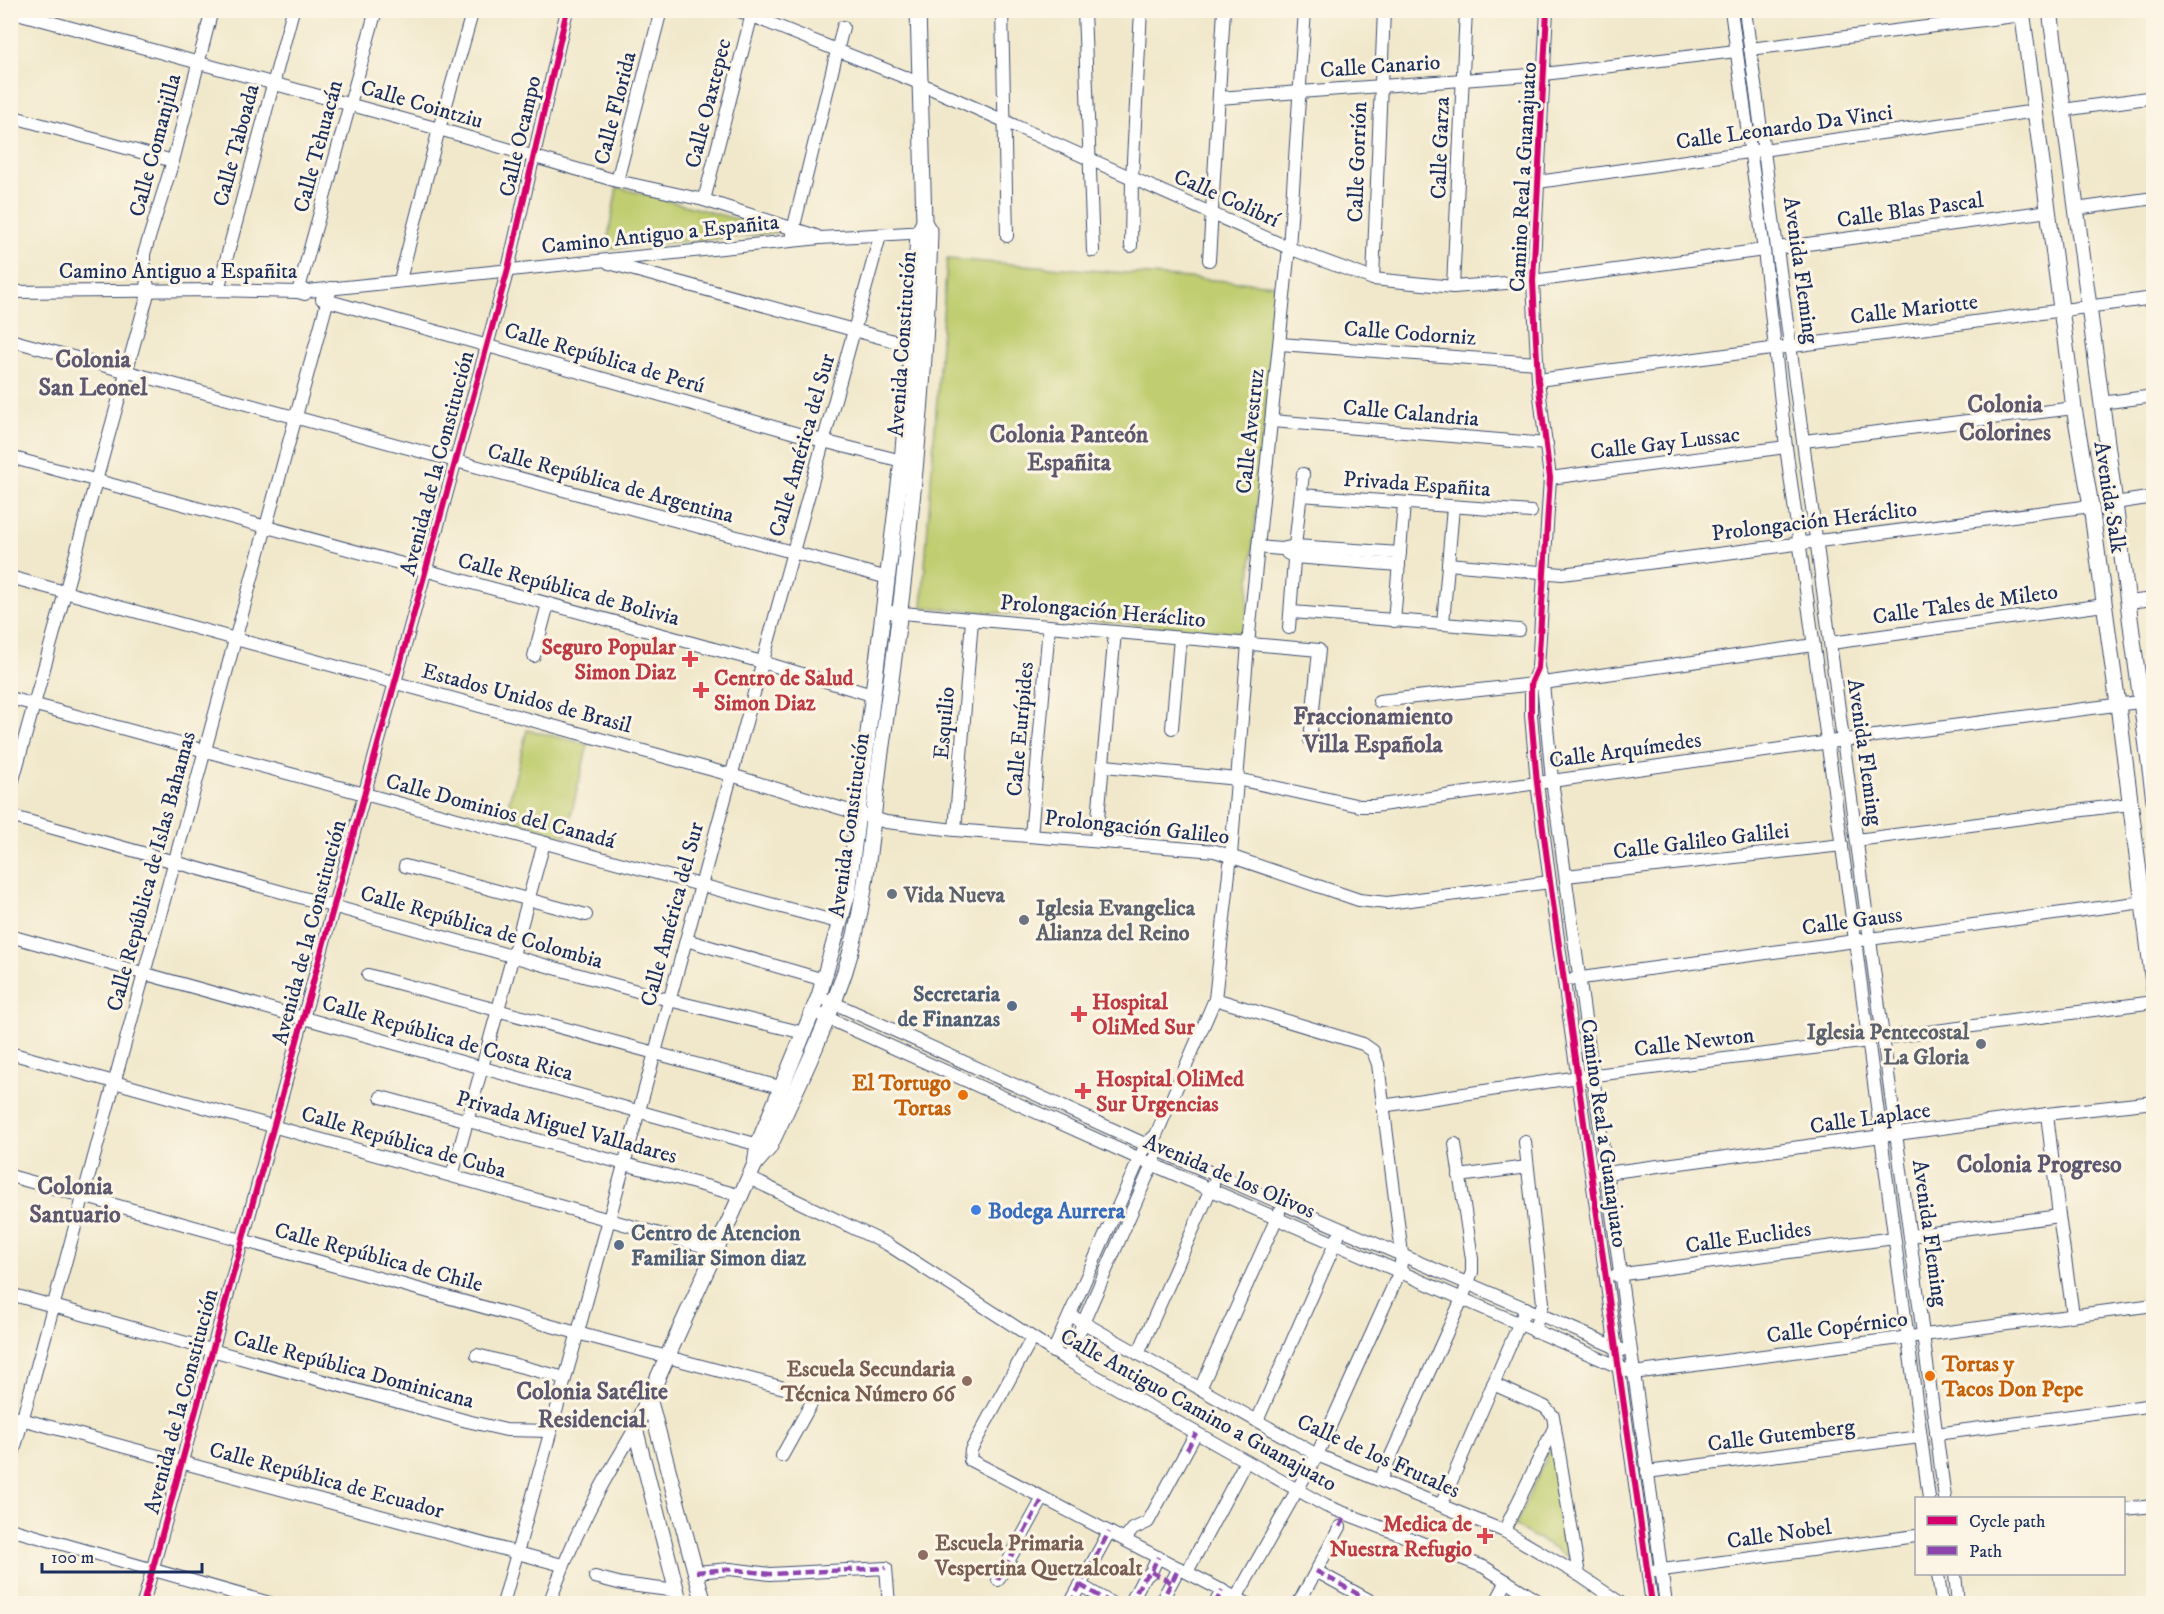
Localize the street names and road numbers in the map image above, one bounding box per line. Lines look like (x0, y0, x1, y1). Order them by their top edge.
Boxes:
street label: Calle Oaxtepec (679, 36, 738, 171)
street label: Calle Florida (588, 48, 643, 168)
street label: Calle Canario (1319, 49, 1441, 84)
street label: Camino Real a Guanajuato (1504, 61, 1543, 293)
street label: Calle Comanjilla (123, 70, 188, 220)
street label: Calle Ocampo (493, 73, 548, 200)
street label: Calle Cointziu (357, 74, 486, 135)
street label: Calle Tehuacán (288, 77, 349, 216)
street label: Calle Taboada (207, 81, 266, 210)
street label: Calle Garza (1425, 96, 1456, 200)
street label: Calle Leonardo Da Vinci (1674, 99, 1894, 156)
street label: Calle Gorrión (1342, 101, 1373, 223)
street label: Calle Colibrí (1169, 163, 1284, 234)
street label: Calle Blas Pascal (1835, 187, 1986, 234)
street label: Avenida Fleming (1777, 195, 1824, 346)
street label: Camino Antiguo a Españita (540, 209, 781, 260)
street label: Avenida Constitución (883, 250, 922, 438)
street label: Camino Antiguo a Españita (59, 258, 298, 285)
street label: Calle Mariotte (1849, 288, 1979, 331)
street label: Calle Codorniz (1343, 315, 1478, 352)
street label: Calle República de Perú (501, 317, 708, 400)
street label: Avenida de la Constitución (394, 347, 481, 579)
street label: Calle América del Sur (763, 350, 842, 540)
street label: Calle Avestruz (1230, 367, 1271, 495)
street label: Calle Calandria (1342, 394, 1481, 433)
street label: Calle Gay Lussac (1589, 421, 1742, 466)
street label: Calle República de Argentina (484, 438, 737, 530)
street label: Avenida Salk (2087, 439, 2132, 555)
street label: Privada Españita (1342, 466, 1492, 503)
street label: Prolongación Heráclito (1710, 495, 1918, 547)
street label: Calle República de Bolivia (455, 547, 683, 632)
street label: Calle Tales de Mileto (1871, 578, 2060, 631)
street label: Prolongación Heráclito (999, 589, 1207, 634)
street label: Estados Unidos de Brasil (419, 657, 635, 740)
street label: Calle Eurípides (1001, 661, 1040, 798)
street label: Avenida Fleming (1841, 677, 1888, 828)
street label: Esquilio (928, 686, 961, 761)
street label: Calle Arquímedes (1547, 726, 1703, 775)
street label: Calle República de Islas Bahamas (101, 728, 202, 1014)
street label: Avenida Constitución (823, 731, 876, 919)
street label: Calle Dominios del Canadá (383, 768, 619, 855)
street label: Prolongación Galileo (1043, 804, 1231, 851)
street label: Avenida de la Constitución (266, 816, 353, 1048)
street label: Calle Galileo Galilei (1612, 817, 1791, 866)
street label: Calle América del Sur (635, 819, 710, 1009)
street label: Calle República de Colombia (357, 880, 607, 975)
street label: Calle Gauss (1800, 901, 1904, 942)
street label: Calle República de Costa Rica (319, 990, 577, 1087)
street label: Camino Real a Guanajuato (1574, 1017, 1633, 1249)
street label: Calle Newton (1633, 1022, 1756, 1063)
street label: Privada Miguel Valladares (453, 1085, 680, 1170)
street label: Calle Laplace (1808, 1097, 1932, 1140)
street label: Calle República de Cuba (298, 1100, 510, 1185)
street label: Avenida de los Olivos (1139, 1128, 1319, 1225)
street label: Avenida Fleming (1906, 1158, 1953, 1309)
street label: Calle Euclides (1684, 1215, 1813, 1260)
street label: Calle República de Chile (271, 1217, 486, 1298)
street label: Avenida de la Constitución (138, 1285, 225, 1517)
street label: Calle Copérnico (1765, 1305, 1909, 1350)
street label: Calle Antiguo Camino a Guanajuato (1055, 1323, 1341, 1498)
street label: Calle República Dominicana (230, 1324, 478, 1415)
street label: Calle de los Frutales (1293, 1408, 1464, 1504)
street label: Calle Gutemberg (1706, 1413, 1856, 1458)
street label: Calle República de Ecuador (206, 1436, 448, 1525)
street label: Calle Nobel (1725, 1514, 1834, 1555)

